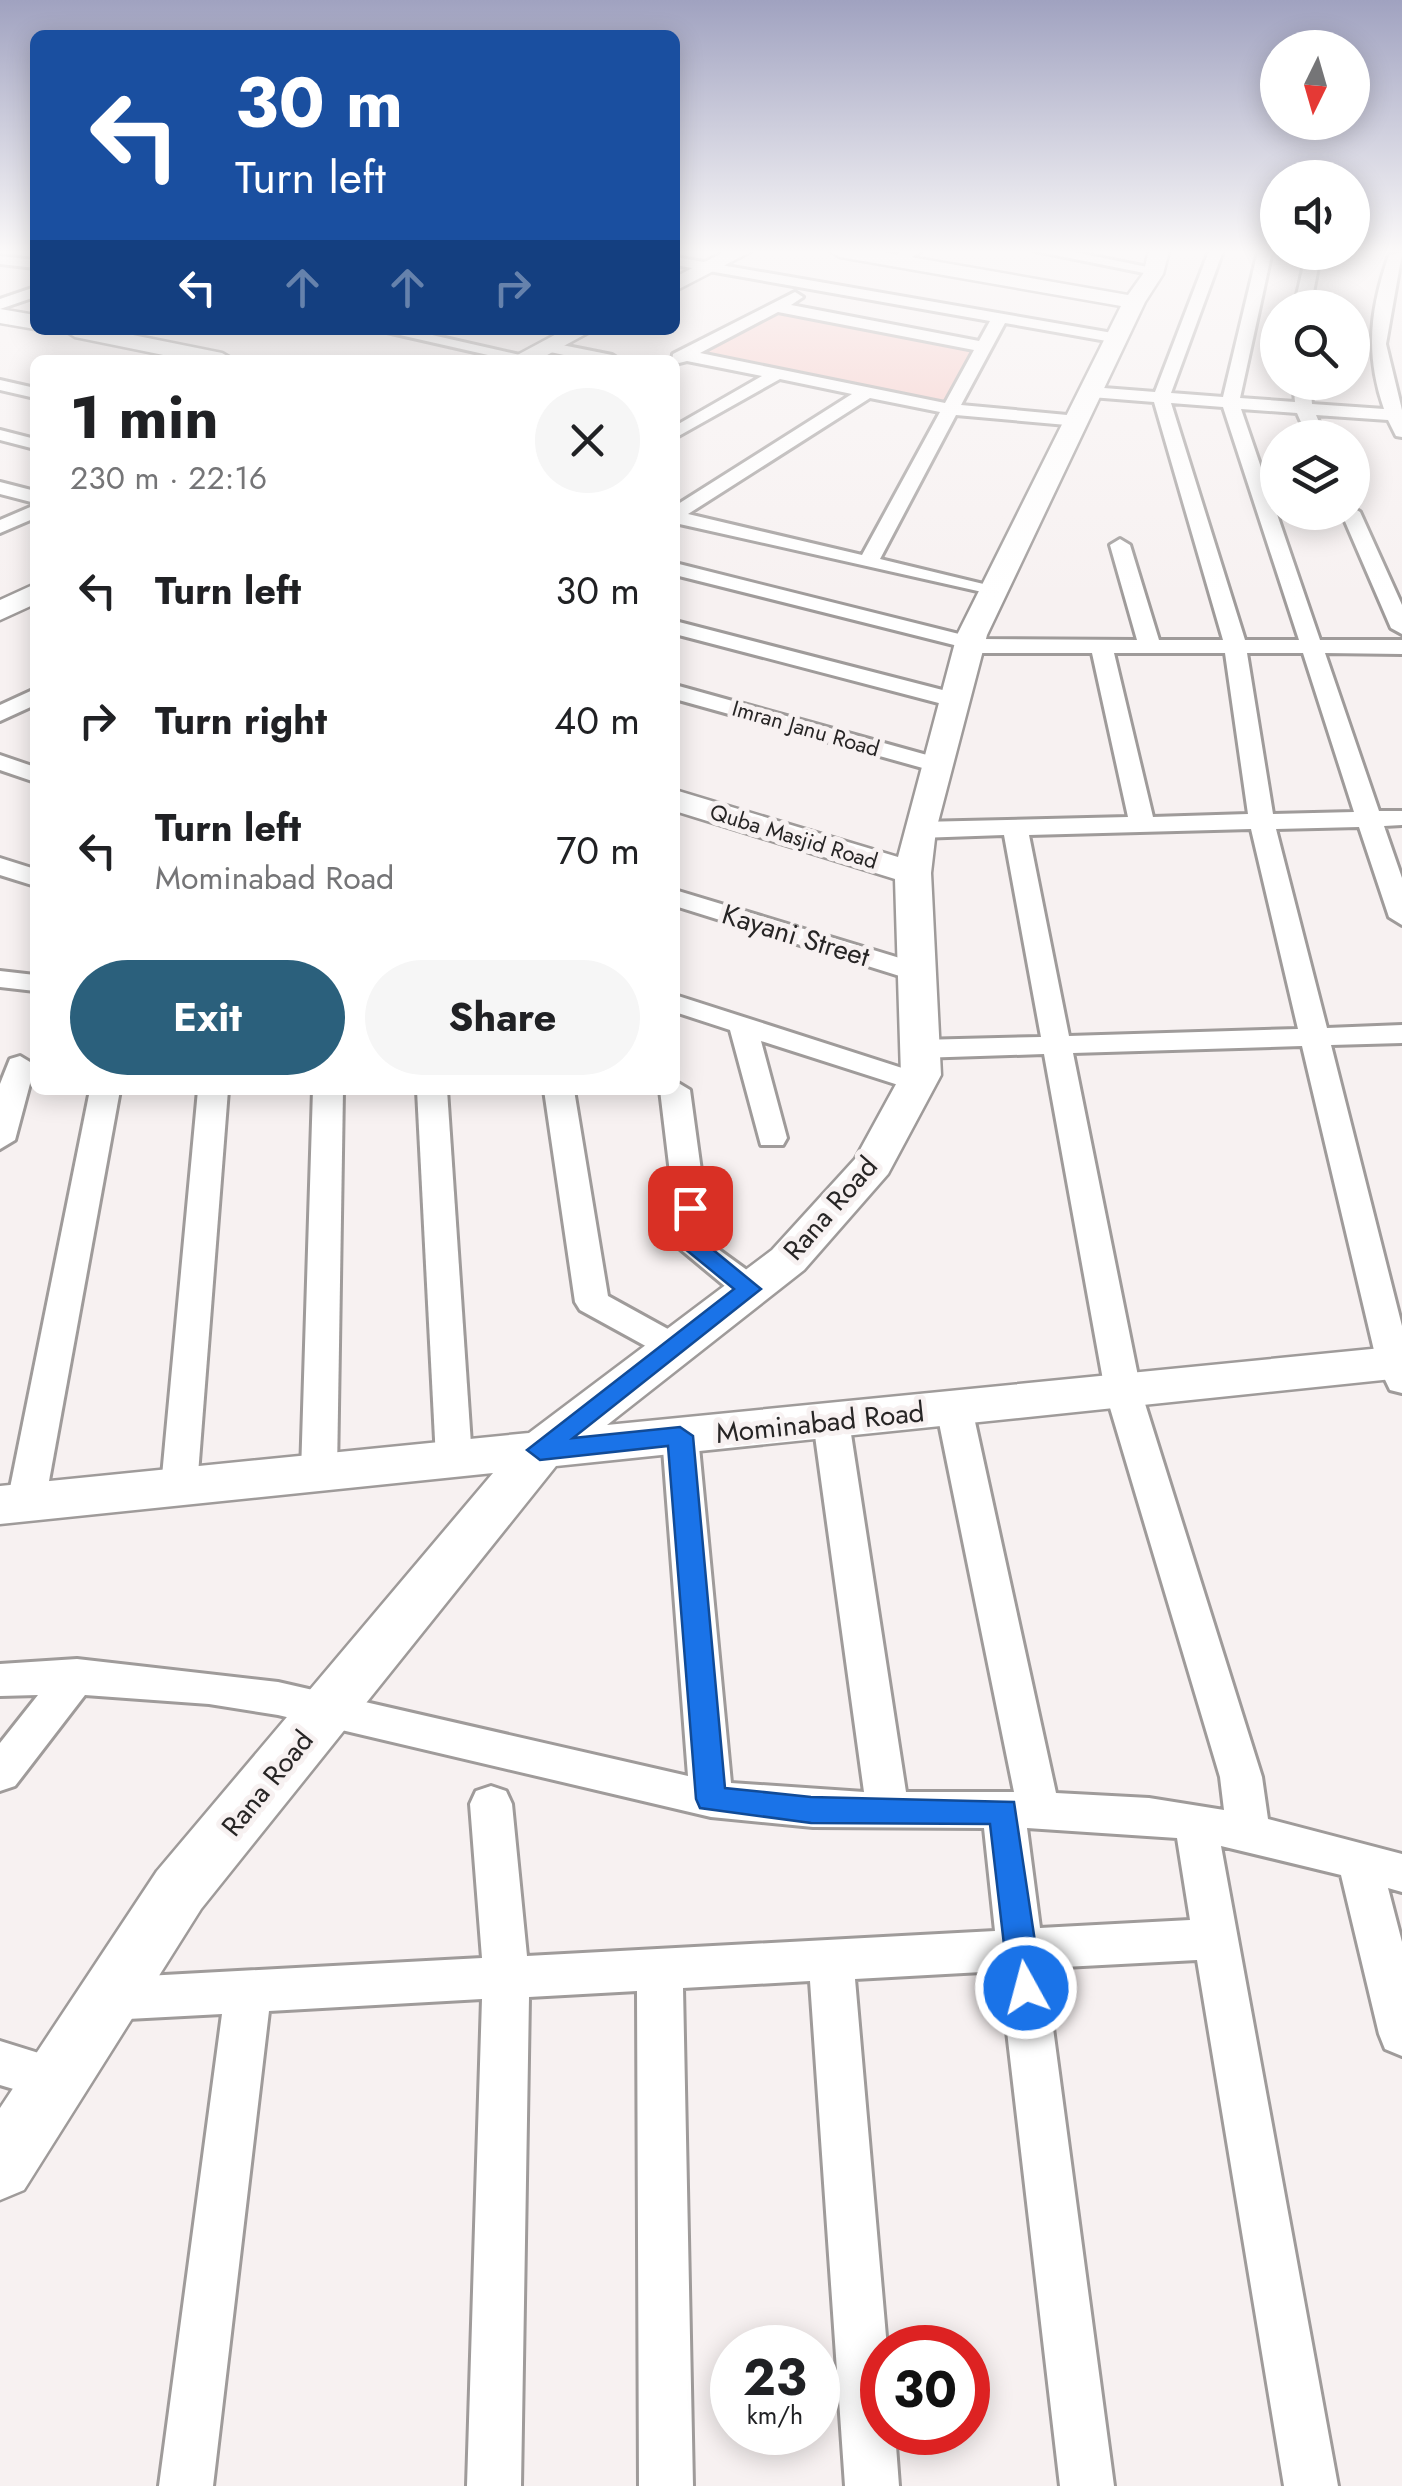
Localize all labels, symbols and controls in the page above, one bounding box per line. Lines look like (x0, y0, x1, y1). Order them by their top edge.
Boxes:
north arrow (1260, 30, 1370, 140)
map controls (1260, 30, 1370, 530)
text: 30 m (235, 52, 403, 153)
icon: left (70, 70, 200, 200)
text: Turn left (235, 145, 386, 210)
button: sound (1260, 160, 1370, 270)
icon: left (170, 260, 225, 315)
icon: ahead (275, 260, 330, 315)
icon: ahead (380, 260, 435, 315)
icon: right (485, 260, 540, 315)
button: search (1260, 290, 1370, 400)
text: 1 min (70, 374, 219, 461)
button: close (535, 388, 640, 493)
button: layers (1260, 420, 1370, 530)
text: 230 m · 22:16 (70, 455, 267, 501)
icon: left (70, 563, 125, 618)
text: Turn left (155, 563, 301, 618)
text: 30 m (555, 563, 640, 618)
street label: Imran Janu Road (729, 692, 883, 764)
icon: right (70, 693, 125, 748)
text: Turn right (155, 693, 327, 748)
text: 40 m (554, 693, 640, 748)
street label: Quba Masjid Road (706, 795, 882, 877)
text: Turn left (155, 800, 301, 855)
icon: left (70, 823, 125, 878)
text: 70 m (556, 823, 640, 878)
text: Mominabad Road (155, 855, 394, 901)
street label: Kayani Street (717, 894, 875, 977)
button: Exit (70, 960, 345, 1075)
button: Share (365, 960, 640, 1075)
street label: Rana Road (774, 1147, 887, 1269)
pin (648, 1166, 733, 1251)
icon: arrive (663, 1181, 718, 1236)
street label: Mominabad Road (714, 1391, 926, 1454)
street label: Rana Road (212, 1721, 323, 1845)
position arrow (974, 1936, 1078, 2040)
speed limit sign: 30 (860, 2325, 990, 2455)
text: 23 (743, 2341, 807, 2414)
text: km/h (747, 2397, 803, 2433)

